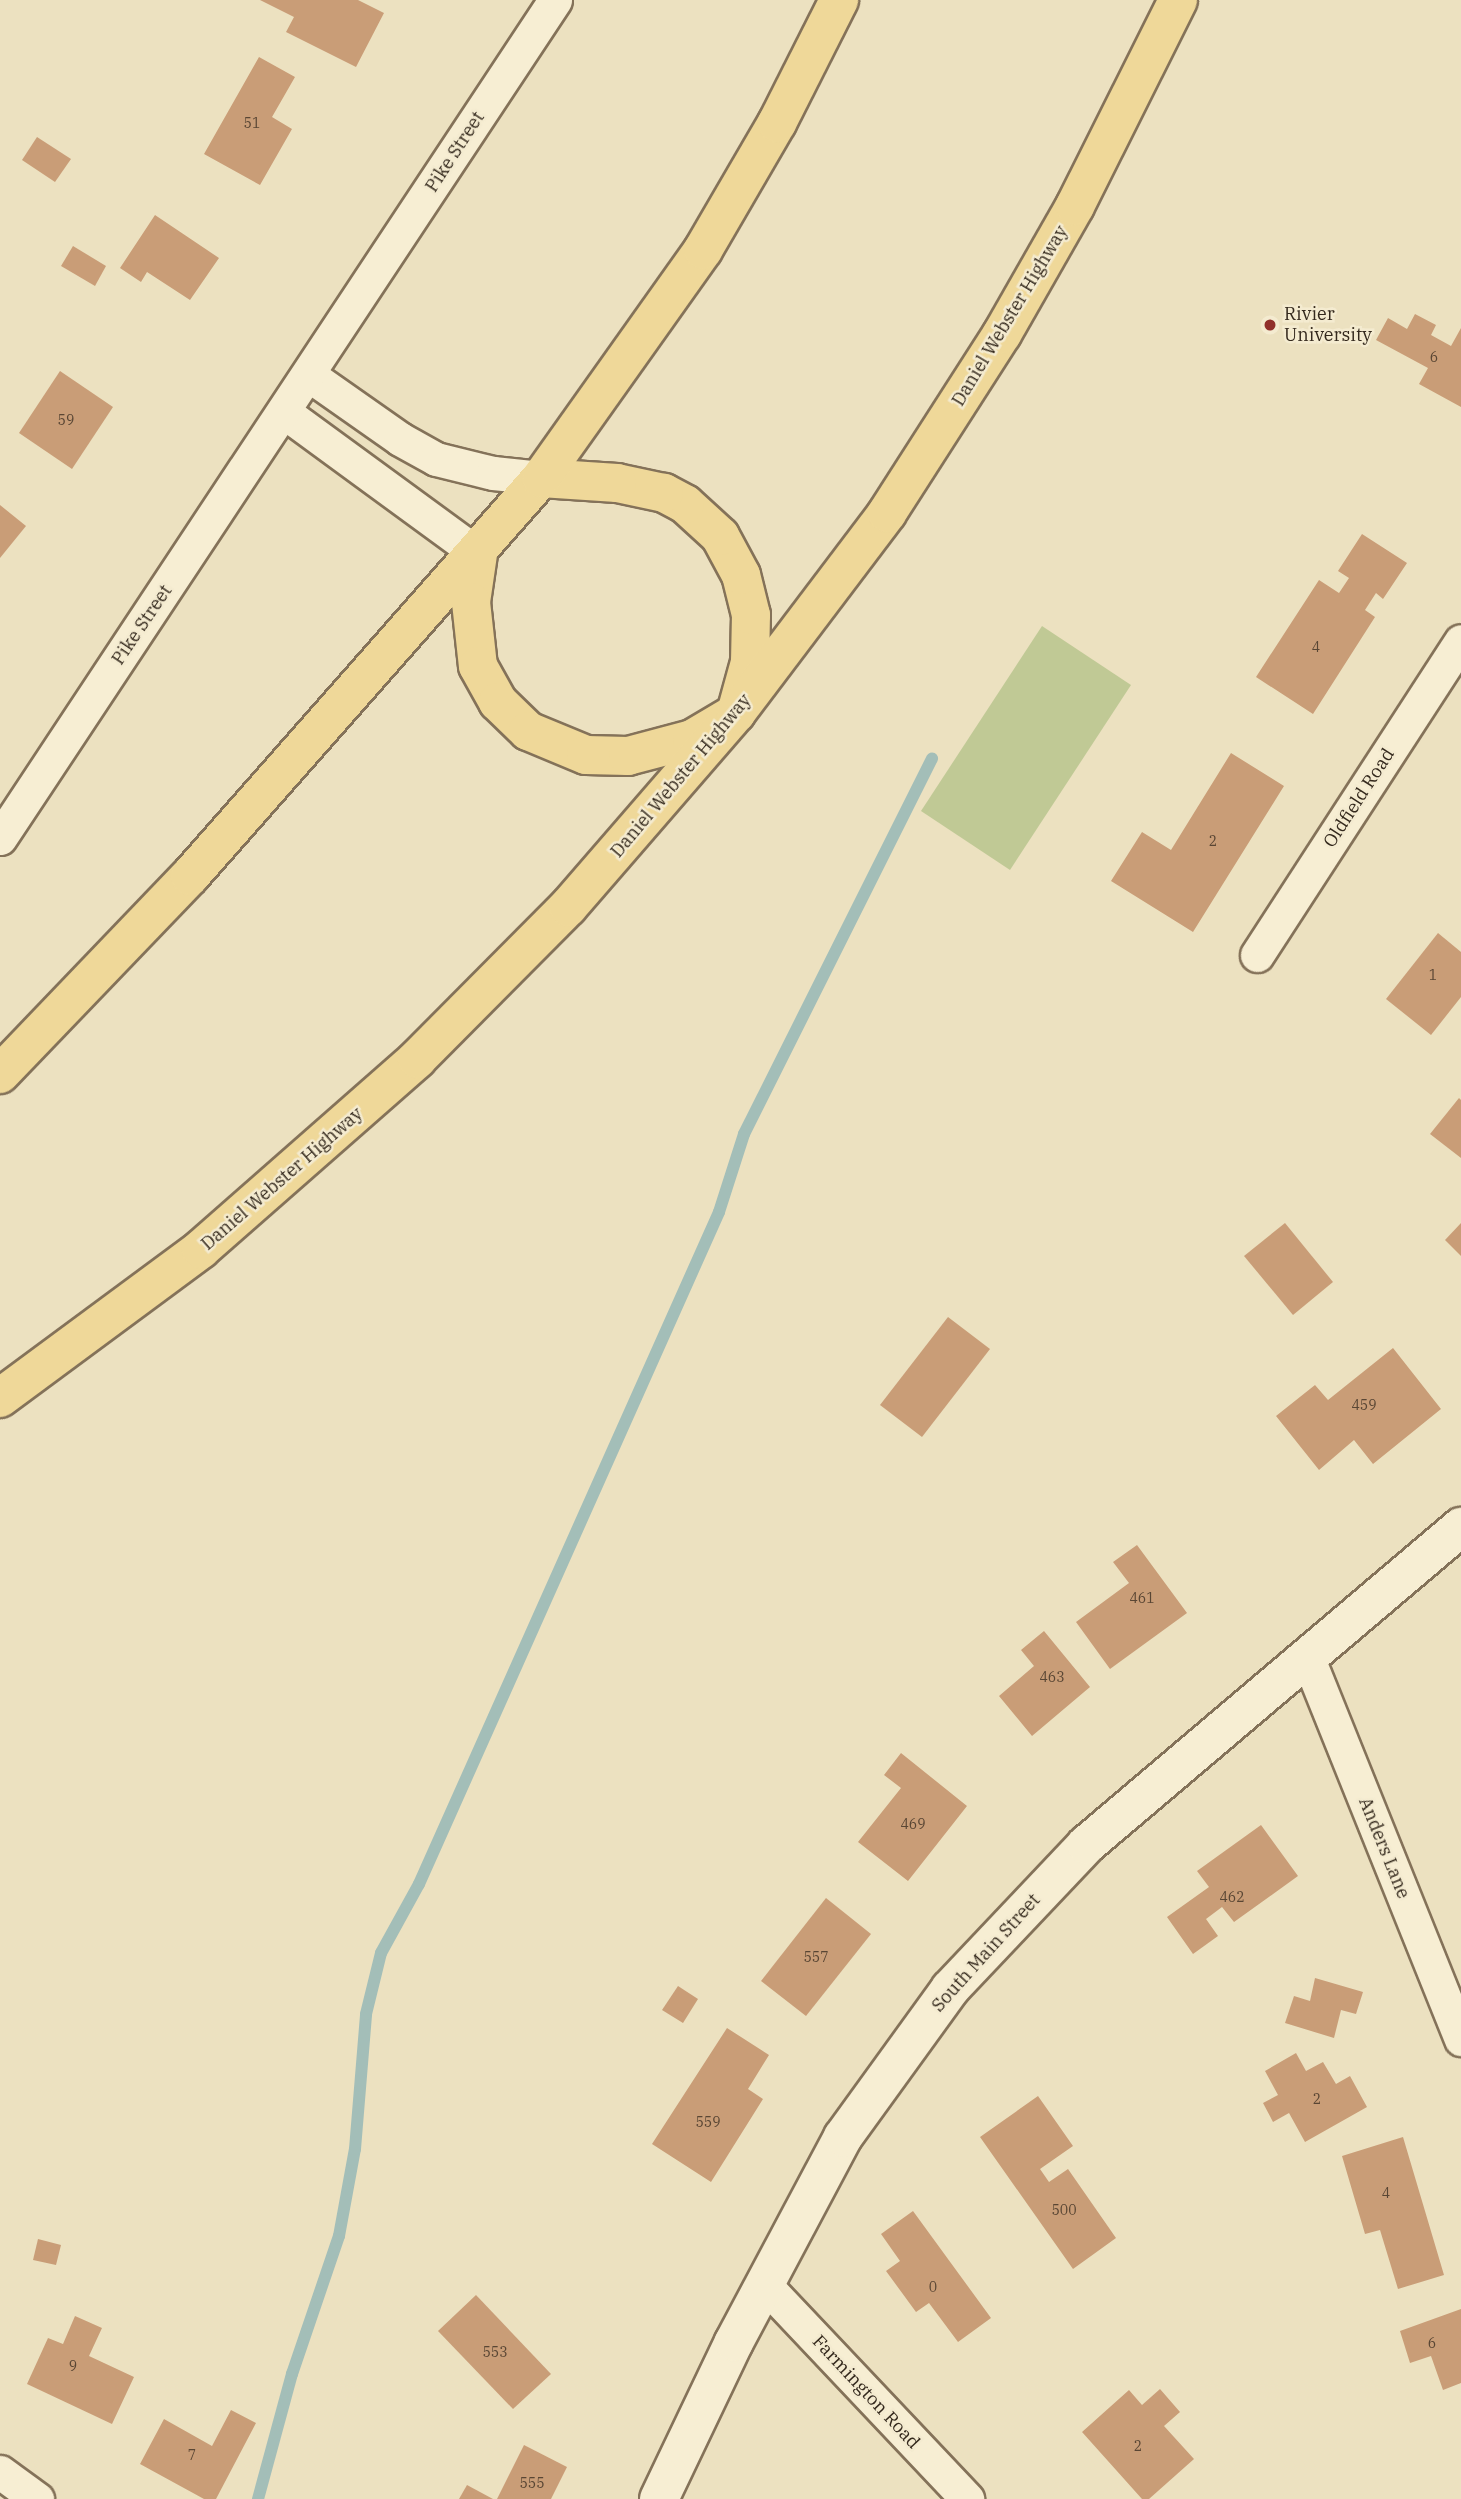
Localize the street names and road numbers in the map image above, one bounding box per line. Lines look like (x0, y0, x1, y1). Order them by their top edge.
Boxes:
street label: Pike Street (421, 108, 489, 196)
street label: Daniel Webster Highway (948, 222, 1072, 410)
street label: Pike Street (107, 581, 177, 669)
street label: Daniel Webster Highway (606, 690, 756, 862)
street label: Oldfield Road (1319, 744, 1399, 852)
street label: Daniel Webster Highway (197, 1103, 367, 1255)
street label: Anders Lane (1354, 1794, 1414, 1902)
street label: South Main Street (927, 1890, 1045, 2016)
street label: Farmington Road (808, 2331, 924, 2453)

